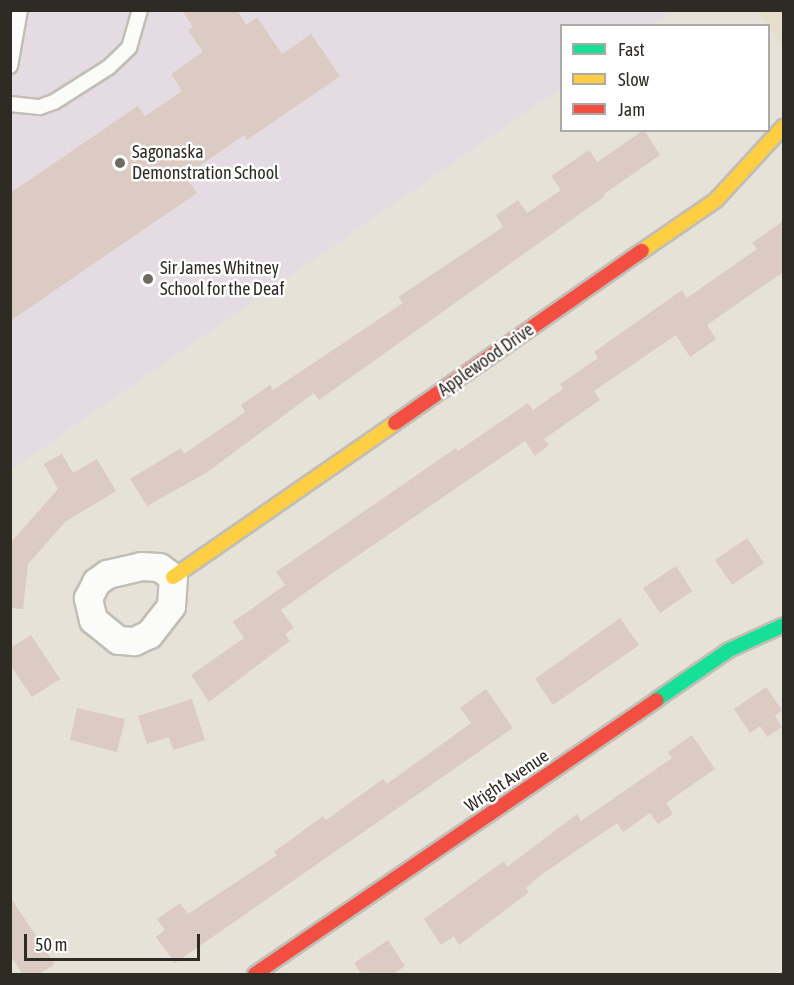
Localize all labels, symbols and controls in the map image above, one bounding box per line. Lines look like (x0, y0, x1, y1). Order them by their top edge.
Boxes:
legend (560, 24, 770, 132)
text: Fast (618, 39, 645, 60)
text: Slow (618, 69, 649, 90)
text: Jam (618, 99, 645, 120)
place label: Sagonaska Demonstration School (132, 142, 279, 184)
marker: Sagonaska Demonstration School (113, 156, 127, 170)
place label: Sir James Whitney School for the Deaf (160, 258, 284, 300)
marker: Sir James Whitney School for the Deaf (141, 272, 155, 286)
street label: Applewood Drive (434, 319, 538, 401)
street label: Wright Avenue (461, 745, 553, 817)
scale bar (27, 922, 202, 960)
text: 50 m (35, 934, 67, 955)

